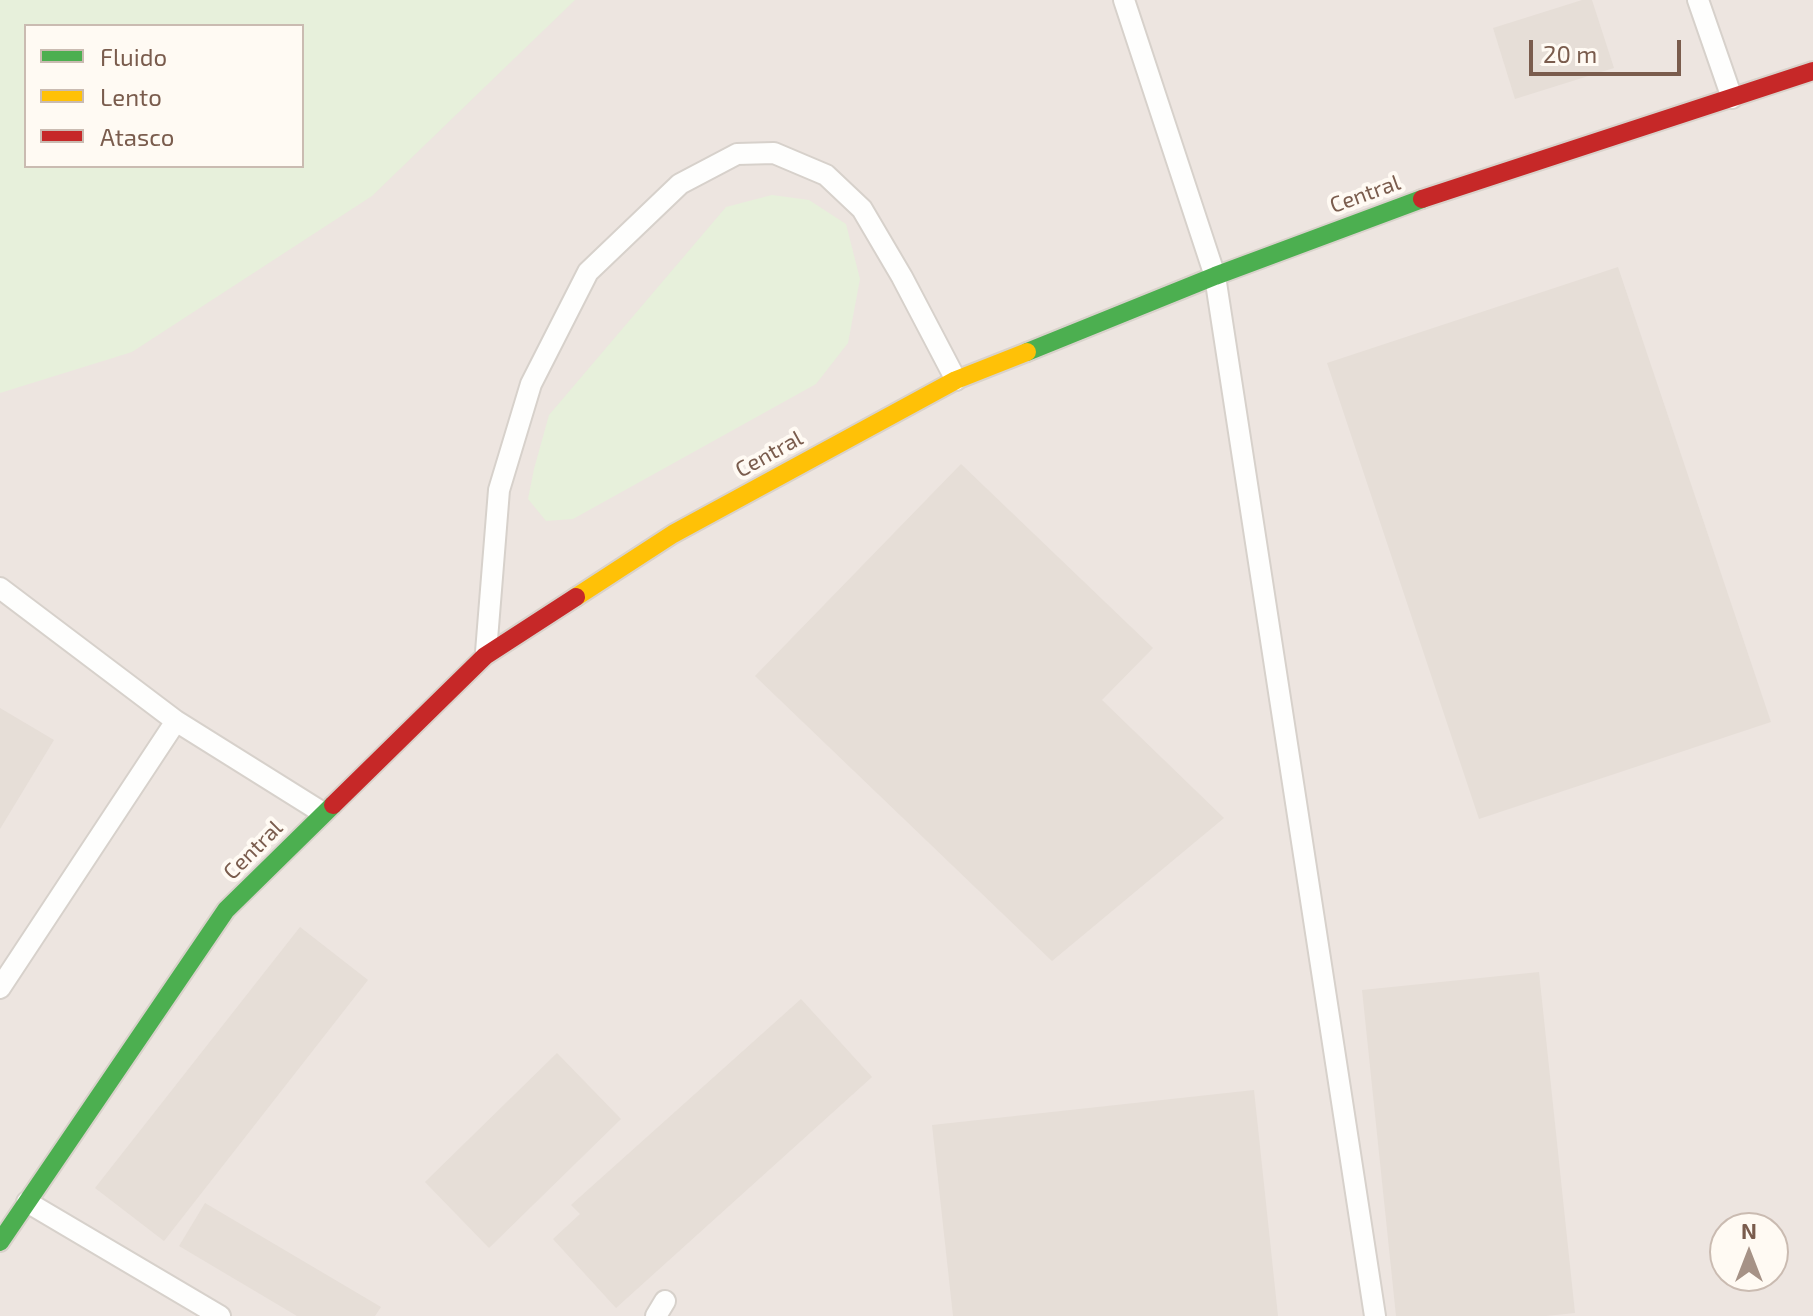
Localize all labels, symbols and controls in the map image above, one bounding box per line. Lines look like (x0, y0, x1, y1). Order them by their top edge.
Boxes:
legend (24, 24, 304, 168)
scale bar (1533, 24, 1685, 74)
text: 20 m (1543, 39, 1597, 68)
text: Fluido (100, 42, 167, 71)
text: Lento (100, 82, 162, 111)
text: Atasco (100, 122, 174, 151)
street label: Central (1326, 169, 1404, 219)
street label: Central (731, 425, 807, 483)
street label: Central (218, 815, 288, 885)
north arrow (1709, 1212, 1789, 1292)
text: N (1741, 1217, 1757, 1243)

